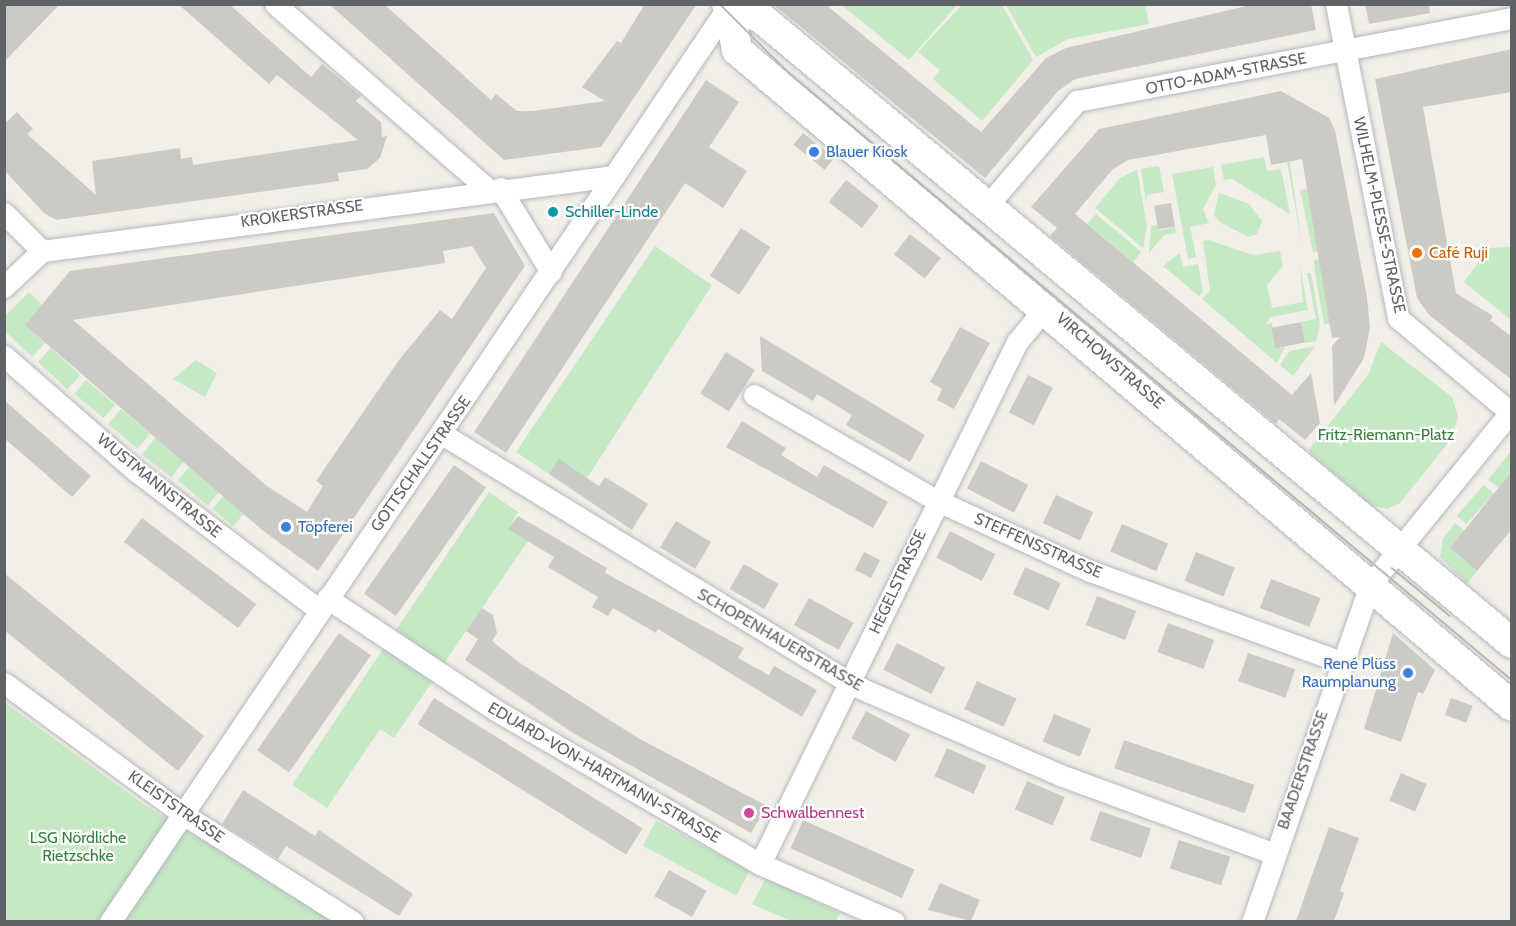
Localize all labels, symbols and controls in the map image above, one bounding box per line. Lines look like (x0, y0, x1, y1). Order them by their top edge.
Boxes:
street label: OTTO-ADAM-STRASSE (1144, 49, 1308, 99)
street label: WILHELM-PLESSE-STRASSE (1349, 115, 1409, 315)
place label: Blauer Kiosk (826, 142, 908, 162)
marker: Blauer Kiosk (807, 145, 821, 159)
street label: KROKERSTRASSE (240, 196, 364, 232)
place label: Schiller-Linde (565, 202, 658, 222)
marker: Schiller-Linde (546, 205, 560, 219)
place label: Café Ruji (1429, 243, 1488, 263)
marker: Café Ruji (1410, 246, 1424, 260)
street label: VIRCHOWSTRASSE (1052, 309, 1168, 413)
street label: GOTTSCHALLSTRASSE (367, 393, 475, 535)
park label: Fritz-Riemann-Platz (1318, 425, 1454, 445)
street label: WUSTMANNSTRASSE (93, 430, 225, 542)
street label: STEFFENSSTRASSE (971, 509, 1105, 583)
place label: Töpferei (298, 517, 353, 537)
marker: Töpferei (279, 520, 293, 534)
street label: HEGELSTRASSE (866, 527, 930, 637)
street label: SCHOPENHAUERSTRASSE (694, 585, 866, 695)
place label: René Plüss Raumplanung (1302, 654, 1396, 692)
marker: René Plüss Raumplanung (1401, 666, 1415, 680)
street label: EDUARD-VON-HARTMANN-STRASSE (484, 698, 724, 848)
street label: BAADERSTRASSE (1274, 708, 1332, 832)
street label: KLEISTSTRASSE (124, 767, 228, 847)
place label: Schwalbennest (761, 803, 864, 823)
marker: Schwalbennest (742, 806, 756, 820)
park label: LSG Nördliche Rietzschke (30, 828, 126, 866)

